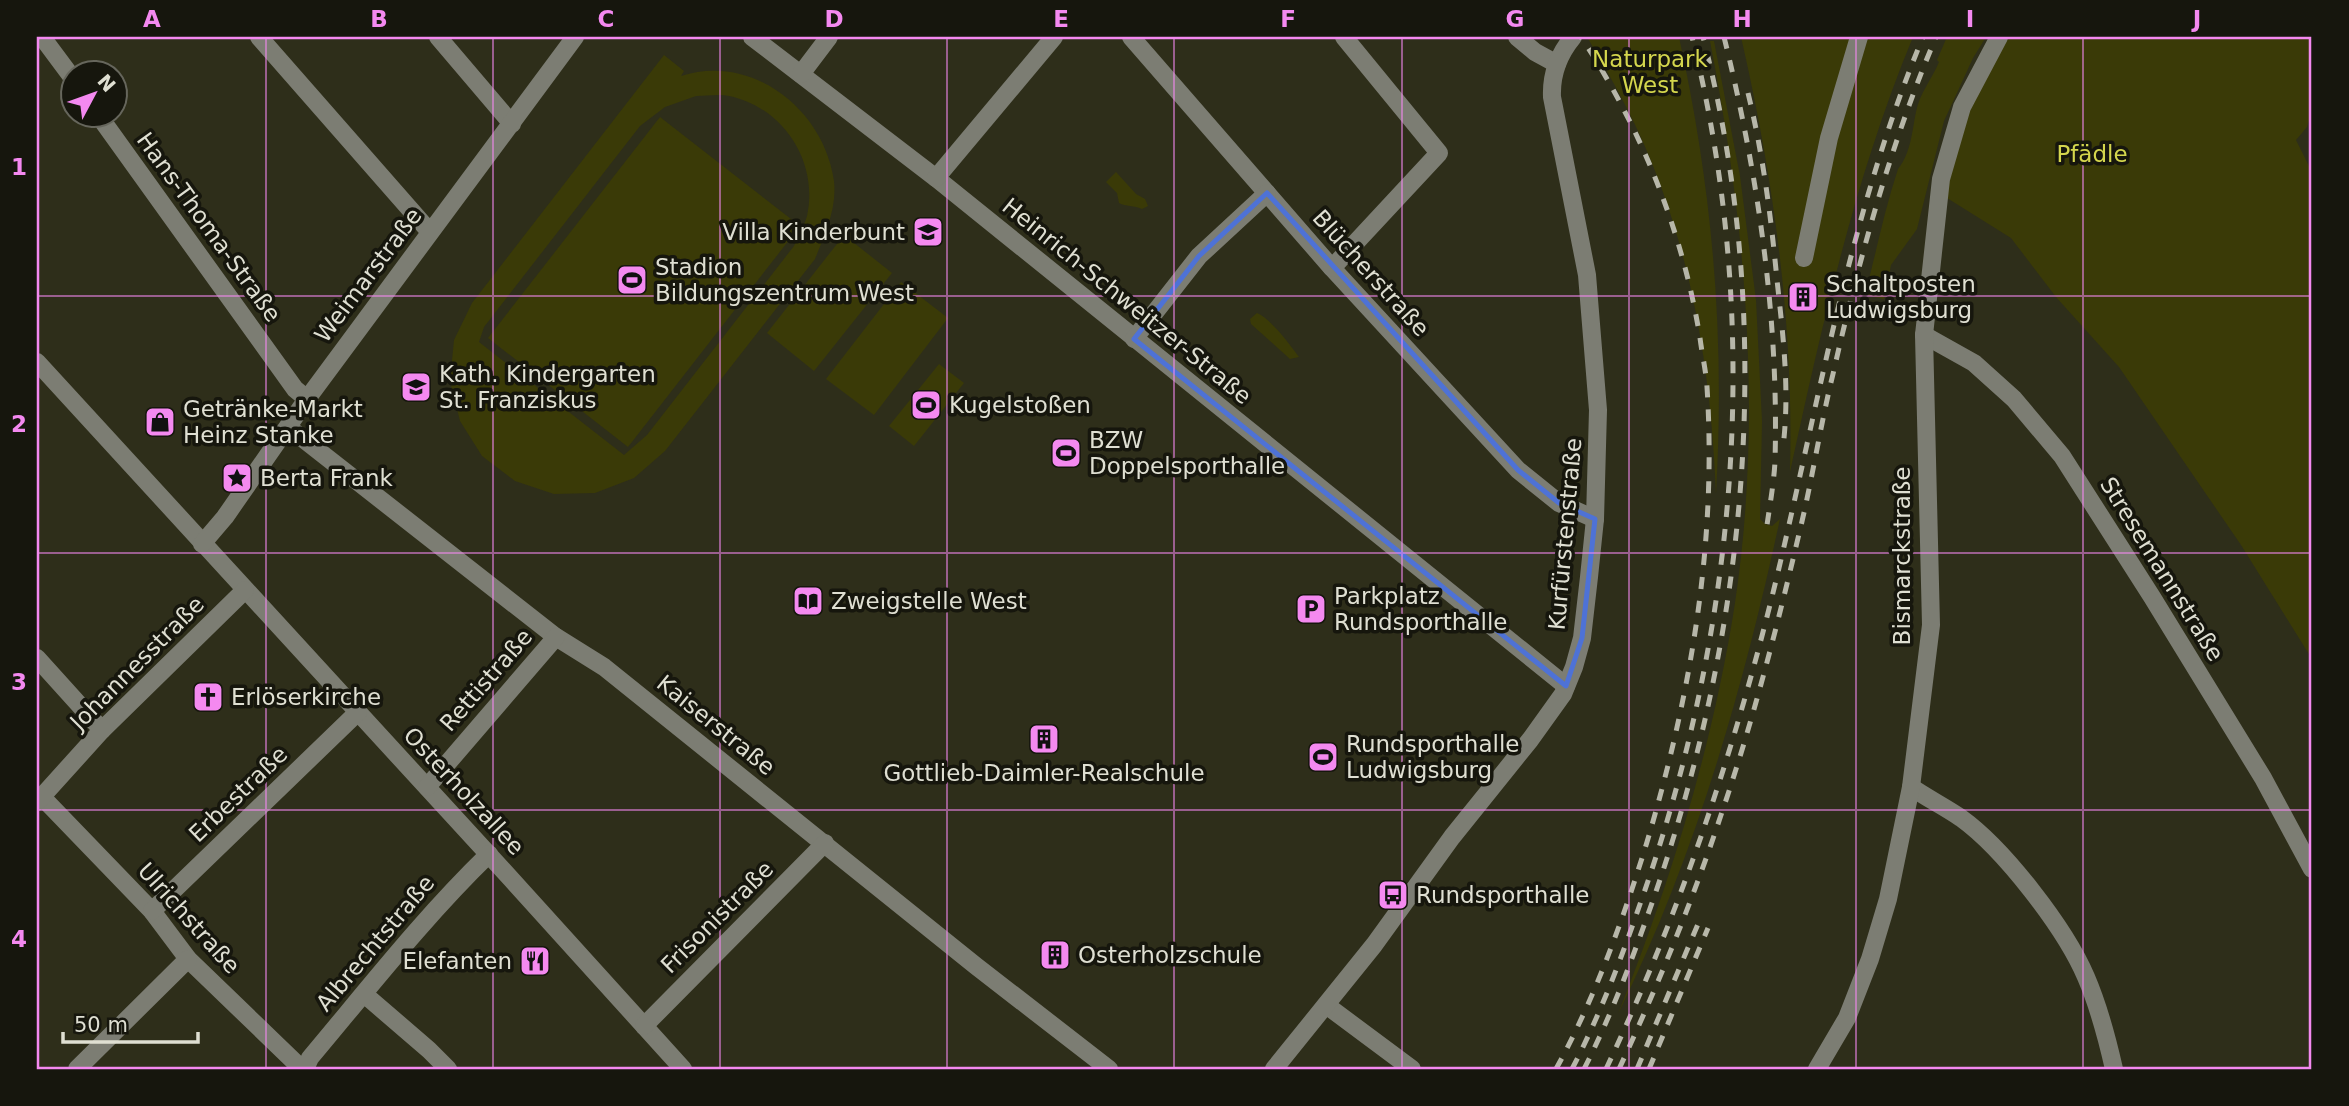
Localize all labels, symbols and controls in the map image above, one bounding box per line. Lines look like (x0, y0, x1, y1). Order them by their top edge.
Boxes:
text: A (143, 6, 161, 32)
text: B (370, 6, 388, 32)
text: C (598, 6, 614, 32)
text: D (824, 6, 844, 32)
text: E (1053, 6, 1069, 32)
text: F (1280, 6, 1296, 32)
text: G (1506, 6, 1524, 32)
text: H (1732, 6, 1752, 32)
text: I (1966, 6, 1974, 32)
text: J (2191, 6, 2201, 32)
park label: Naturpark West (1592, 46, 1709, 98)
north arrow (60, 60, 130, 130)
text: N (93, 70, 120, 96)
street label: Hans-Thoma-Straße (132, 127, 286, 327)
park label: Pfädle (2056, 141, 2128, 167)
text: 1 (11, 154, 27, 180)
street label: Heinrich-Schweitzer-Straße (997, 193, 1257, 409)
street label: Weimarstraße (309, 203, 427, 347)
street label: Blücherstraße (1308, 205, 1434, 341)
school or university icon: Villa Kinderbunt (911, 215, 945, 249)
place label: Villa Kinderbunt (722, 219, 905, 245)
place label: Stadion Bildungszentrum West (655, 254, 914, 306)
sports icon: Stadion Bildungszentrum West (615, 263, 649, 297)
place label: Schaltposten Ludwigsburg (1826, 271, 1976, 323)
building icon: Schaltposten Ludwigsburg (1786, 280, 1820, 314)
place label: Kath. Kindergarten St. Franziskus (439, 361, 656, 413)
school or university icon: Kath. Kindergarten St. Franziskus (399, 370, 433, 404)
sports icon: Kugelstoßen (909, 388, 943, 422)
place label: Kugelstoßen (949, 392, 1091, 418)
place label: Getränke-Markt Heinz Stanke (183, 396, 363, 448)
shop icon: Getränke-Markt Heinz Stanke (143, 405, 177, 439)
text: 2 (11, 411, 27, 437)
place label: BZW Doppelsporthalle (1089, 427, 1285, 479)
sports icon: BZW Doppelsporthalle (1049, 436, 1083, 470)
street label: Kurfürstenstraße (1544, 437, 1586, 631)
place icon: Berta Frank (220, 461, 254, 495)
place label: Berta Frank (260, 465, 393, 491)
street label: Bismarckstraße (1889, 467, 1915, 645)
street label: Stresemannstraße (2095, 472, 2229, 666)
place label: Parkplatz Rundsporthalle (1334, 583, 1507, 635)
library icon: Zweigstelle West (791, 584, 825, 618)
place label: Zweigstelle West (831, 588, 1027, 614)
street label: Johannesstraße (63, 591, 209, 737)
parking icon: Parkplatz Rundsporthalle (1294, 592, 1328, 626)
street label: Rettistraße (435, 624, 537, 736)
text: 3 (11, 669, 27, 695)
street label: Kaiserstraße (652, 670, 780, 780)
church icon: Erlöserkirche (191, 680, 225, 714)
place label: Erlöserkirche (231, 684, 381, 710)
street label: Osterholzallee (398, 722, 530, 860)
building icon: Gottlieb-Daimler-Realschule (1027, 722, 1061, 756)
place label: Rundsporthalle Ludwigsburg (1346, 731, 1519, 783)
sports icon: Rundsporthalle Ludwigsburg (1306, 740, 1340, 774)
street label: Erbestraße (184, 741, 292, 847)
place label: Gottlieb-Daimler-Realschule (883, 760, 1205, 786)
street label: Frisonistraße (656, 856, 778, 978)
street label: Ulrichstraße (133, 857, 245, 979)
street label: Albrechtstraße (311, 870, 439, 1016)
bus stop icon: Rundsporthalle (1376, 878, 1410, 912)
place label: Rundsporthalle (1416, 882, 1589, 908)
text: 4 (11, 926, 27, 952)
building icon: Osterholzschule (1038, 938, 1072, 972)
place label: Osterholzschule (1078, 942, 1262, 968)
restaurant icon: Elefanten (518, 944, 552, 978)
place label: Elefanten (402, 948, 512, 974)
scale bar (63, 1001, 198, 1045)
text: 50 m (74, 1013, 128, 1037)

